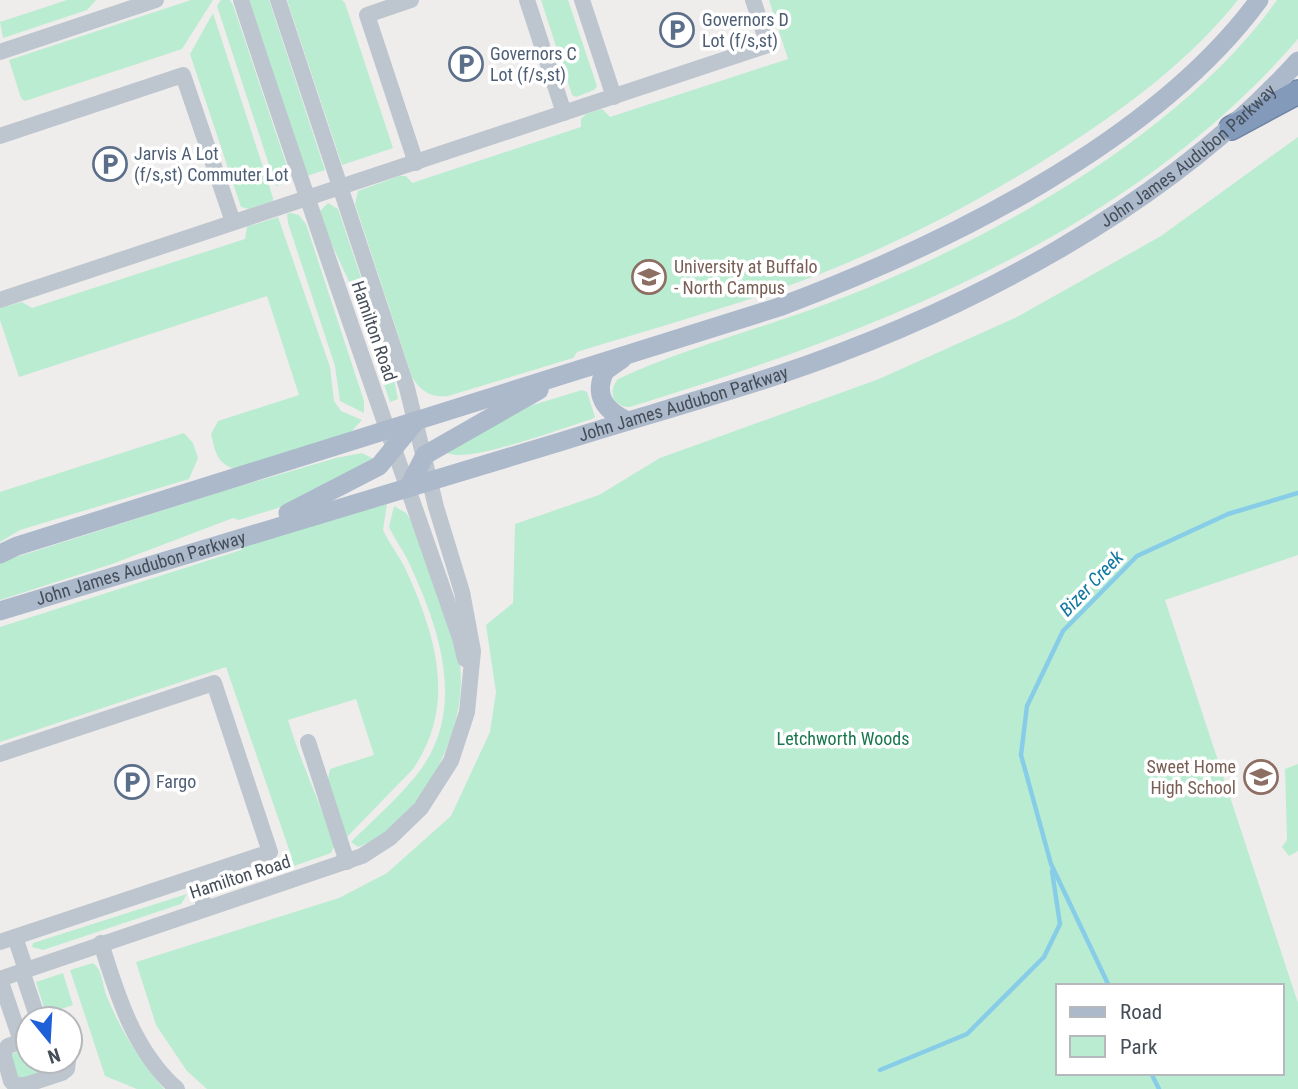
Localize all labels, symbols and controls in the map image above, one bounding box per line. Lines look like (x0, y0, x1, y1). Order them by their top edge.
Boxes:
place label: Governors D Lot (f/s,st) (702, 9, 789, 52)
parking icon: Governors D Lot (f/s,st) (658, 11, 696, 49)
place label: Governors C Lot (f/s,st) (490, 43, 577, 86)
parking icon: Governors C Lot (f/s,st) (447, 45, 485, 83)
street label: John James Audubon Parkway (1096, 79, 1280, 231)
place label: Jarvis A Lot (f/s,st) Commuter Lot (134, 143, 289, 186)
parking icon: Jarvis A Lot (f/s,st) Commuter Lot (91, 145, 129, 183)
place label: University at Buffalo - North Campus (674, 256, 818, 298)
school or university icon: University at Buffalo - North Campus (630, 258, 668, 296)
street label: Hamilton Road (347, 278, 401, 384)
street label: John James Audubon Parkway (576, 361, 791, 446)
street label: John James Audubon Parkway (33, 526, 248, 609)
water label: Bizer Creek (1055, 545, 1129, 621)
park label: Letchworth Woods (777, 728, 909, 749)
place label: Sweet Home High School (1146, 756, 1236, 798)
school or university icon: Sweet Home High School (1242, 758, 1280, 796)
parking icon: Fargo (113, 763, 151, 801)
place label: Fargo (156, 771, 196, 792)
street label: Hamilton Road (187, 850, 293, 903)
legend (1056, 984, 1284, 1075)
text: Road (1120, 1000, 1162, 1024)
north arrow (14, 1005, 84, 1075)
text: Park (1120, 1035, 1158, 1059)
text: N (45, 1043, 63, 1068)

